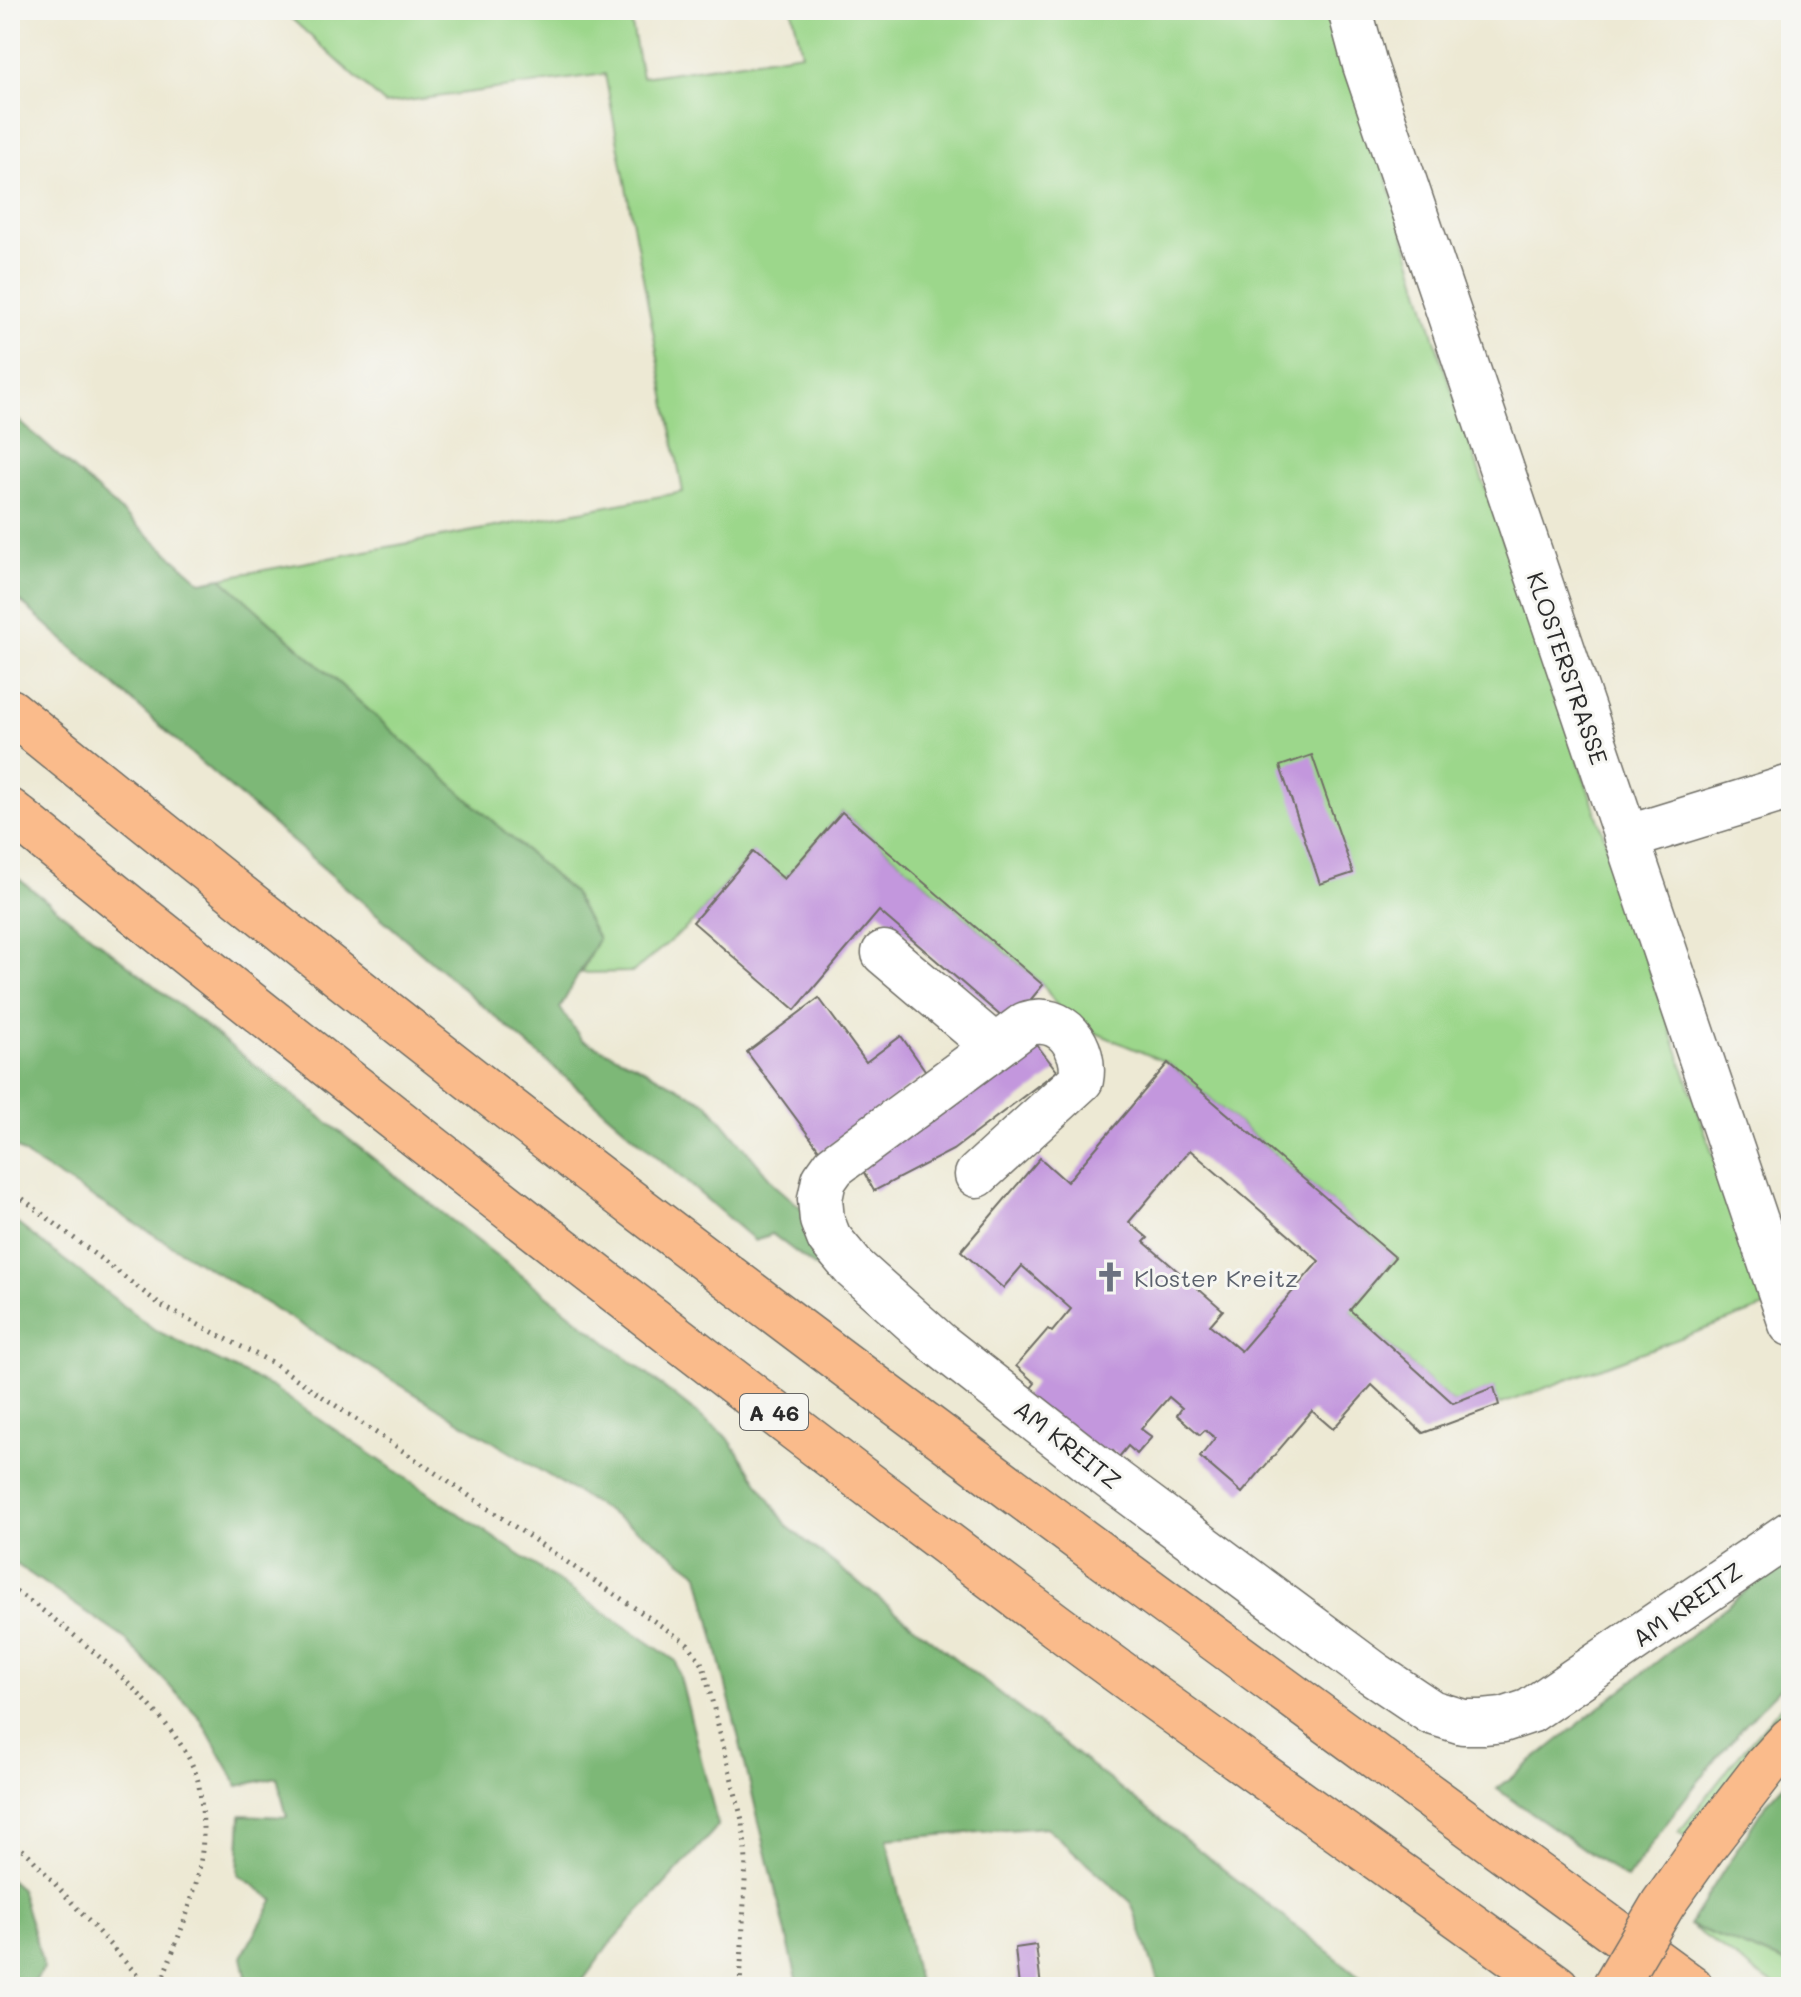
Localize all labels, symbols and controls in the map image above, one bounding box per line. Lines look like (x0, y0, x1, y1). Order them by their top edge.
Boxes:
street label: KLOSTERSTRASSE (1520, 568, 1616, 768)
church icon: Kloster Kreitz (1093, 1260, 1127, 1294)
place label: Kloster Kreitz (1134, 1262, 1298, 1293)
street label: AM KREITZ (1008, 1393, 1128, 1495)
road number: A 46 (740, 1394, 808, 1430)
street label: AM KREITZ (1626, 1555, 1748, 1653)

